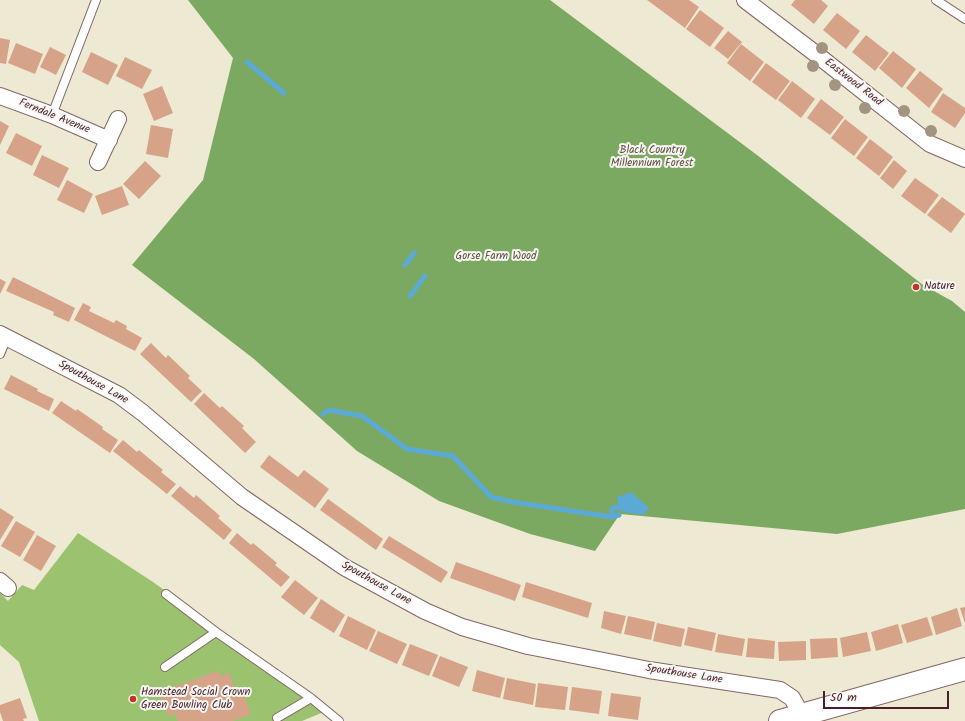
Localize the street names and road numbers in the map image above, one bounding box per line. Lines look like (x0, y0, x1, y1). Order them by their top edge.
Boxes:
street label: Eastwood Road (821, 56, 885, 110)
street label: Ferndale Avenue (17, 97, 91, 137)
street label: Spouthouse Lane (56, 358, 130, 408)
street label: Spouthouse Lane (339, 559, 413, 609)
street label: Spouthouse Lane (645, 662, 723, 688)

